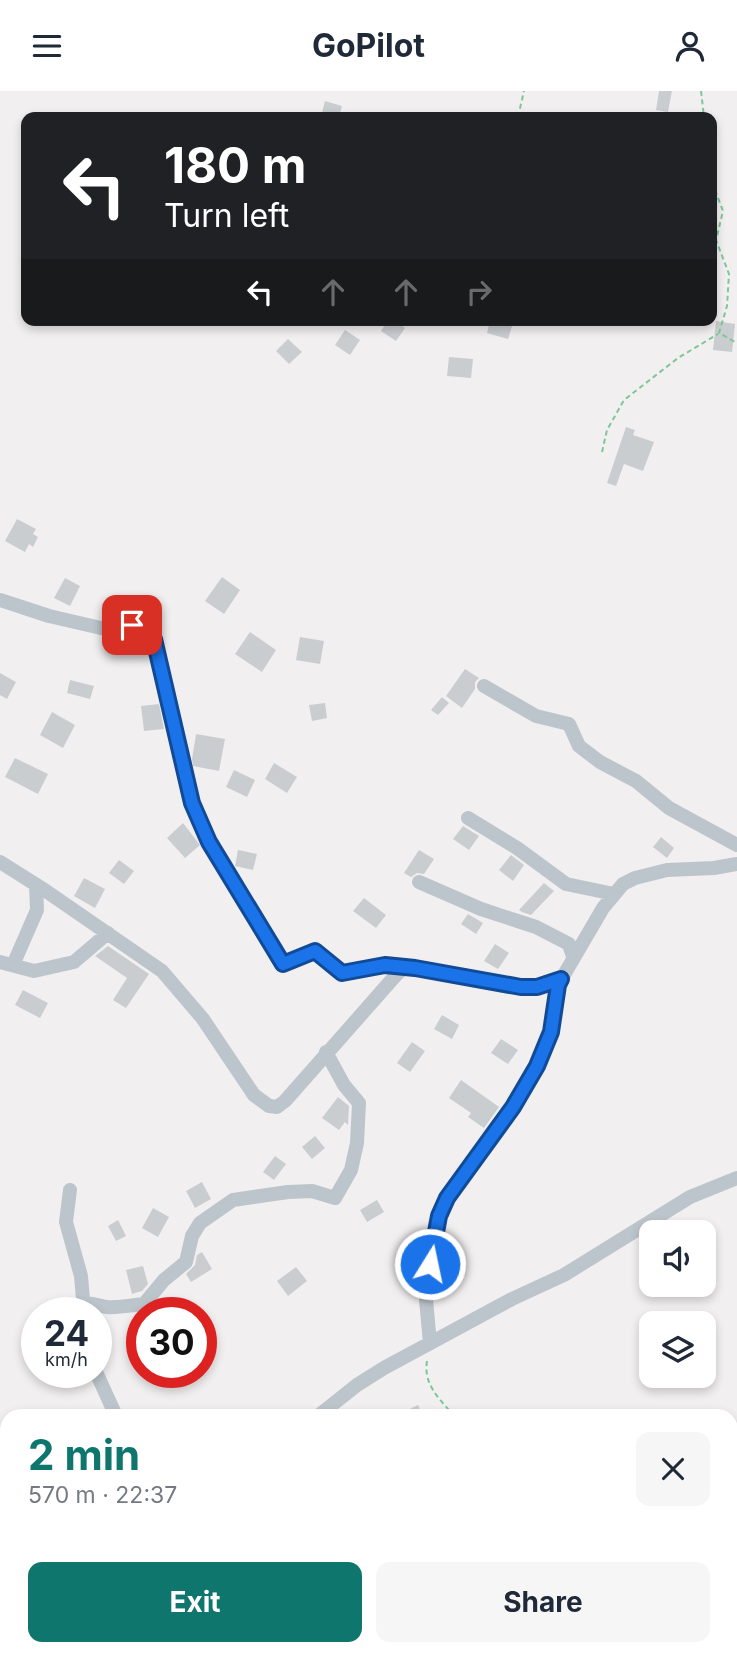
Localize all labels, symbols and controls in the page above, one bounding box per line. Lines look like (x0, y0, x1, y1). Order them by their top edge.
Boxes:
text: GoPilot (312, 26, 425, 65)
icon: menu (28, 27, 66, 65)
icon: person (671, 27, 709, 65)
text: 180 m (164, 136, 306, 195)
icon: left (49, 140, 140, 231)
text: Turn left (164, 196, 289, 235)
icon: left (241, 273, 279, 311)
icon: ahead (314, 273, 352, 311)
icon: ahead (387, 273, 425, 311)
icon: right (460, 273, 498, 311)
pin (102, 595, 162, 655)
icon: arrive (113, 606, 151, 644)
map controls (639, 1220, 716, 1388)
button: sound (639, 1220, 716, 1297)
position arrow (393, 1227, 467, 1301)
speed limit sign: 30 (126, 1297, 217, 1388)
button: layers (639, 1311, 716, 1388)
text: 24 (44, 1312, 89, 1354)
text: km/h (45, 1349, 88, 1370)
text: 2 min (28, 1429, 140, 1480)
button: close (636, 1432, 710, 1506)
text: 570 m · 22:37 (28, 1481, 177, 1509)
button: Exit (28, 1562, 362, 1642)
button: Share (376, 1562, 710, 1642)

